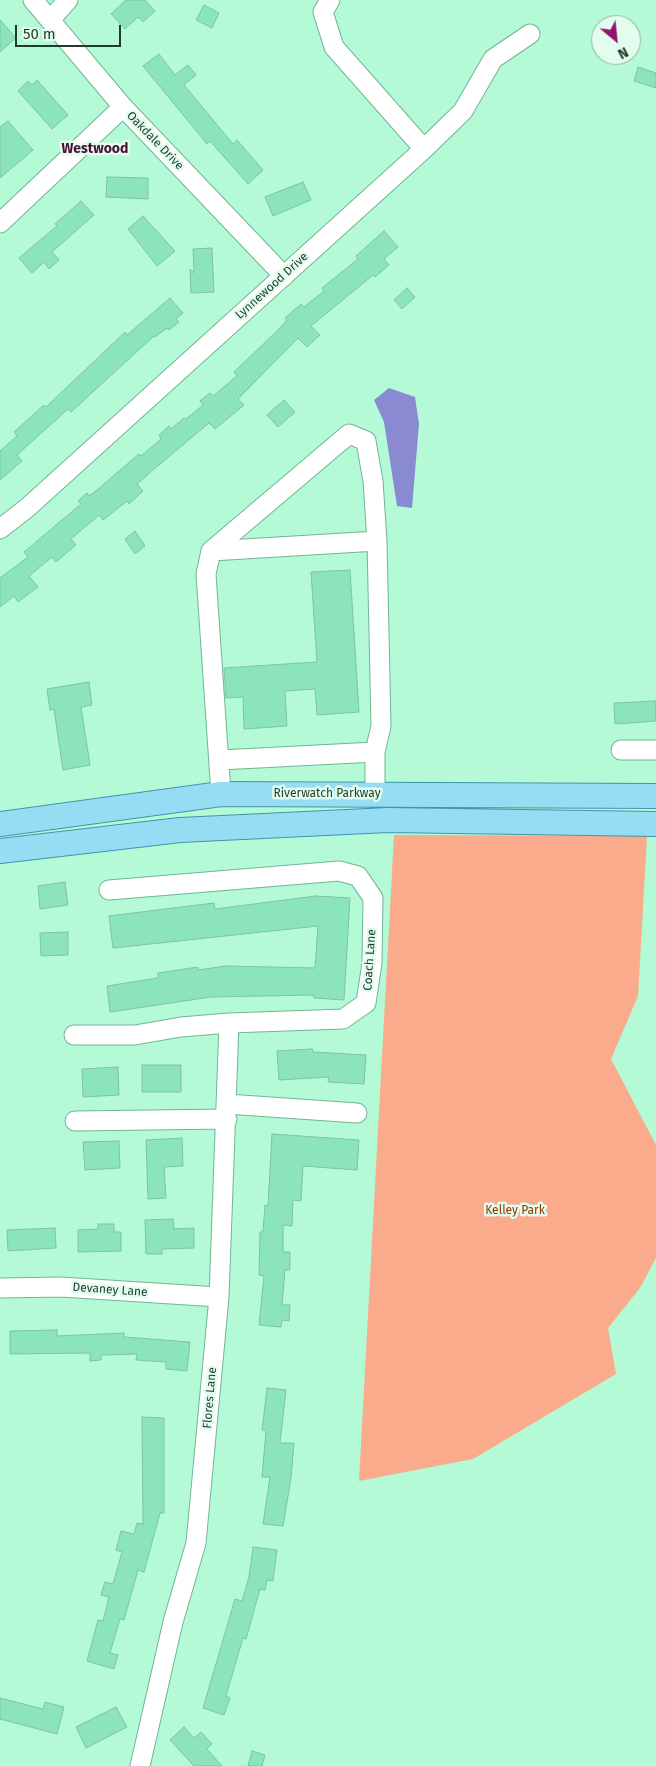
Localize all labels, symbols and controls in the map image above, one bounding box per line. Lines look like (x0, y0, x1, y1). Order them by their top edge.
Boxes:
scale bar (18, 15, 124, 47)
north arrow (591, 15, 641, 65)
text: 50 m (23, 25, 56, 43)
text: N (615, 43, 631, 62)
street label: Oakdale Drive (124, 109, 186, 173)
district label: Westwood (62, 141, 128, 157)
street label: Lynnewood Drive (233, 250, 311, 322)
street label: Riverwatch Parkway (273, 787, 381, 801)
street label: Coach Lane (361, 929, 379, 991)
park label: Kelley Park (485, 1204, 545, 1218)
street label: Devaney Lane (72, 1280, 148, 1300)
street label: Flores Lane (200, 1367, 220, 1429)

